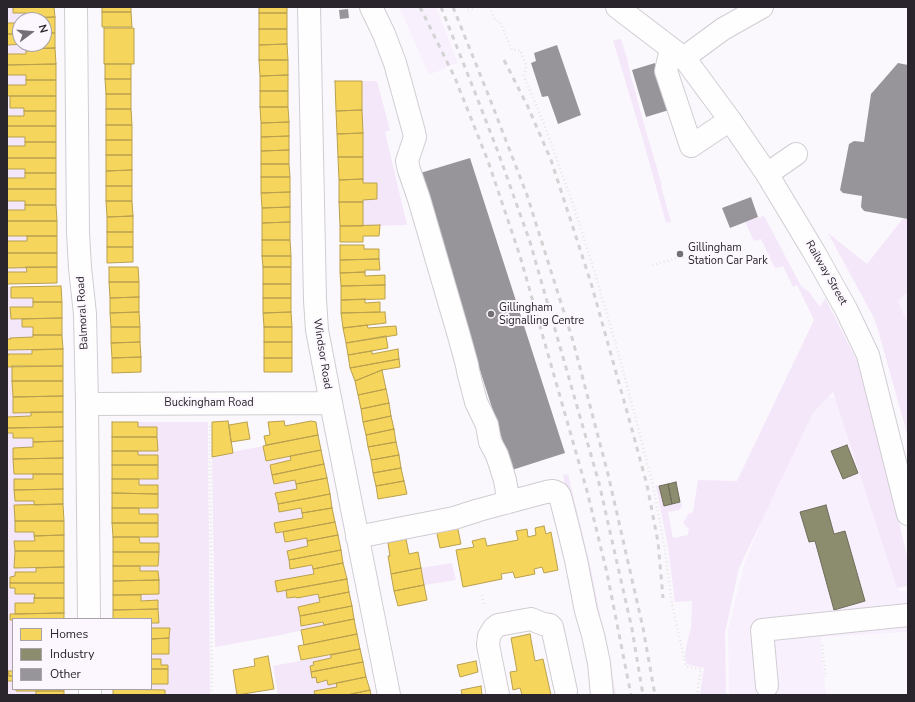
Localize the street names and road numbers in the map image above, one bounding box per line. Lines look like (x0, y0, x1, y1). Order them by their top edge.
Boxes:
street label: Railway Street (802, 238, 850, 308)
street label: Balmoral Road (74, 276, 92, 350)
street label: Windsor Road (310, 318, 334, 390)
street label: Buckingham Road (164, 396, 254, 410)

